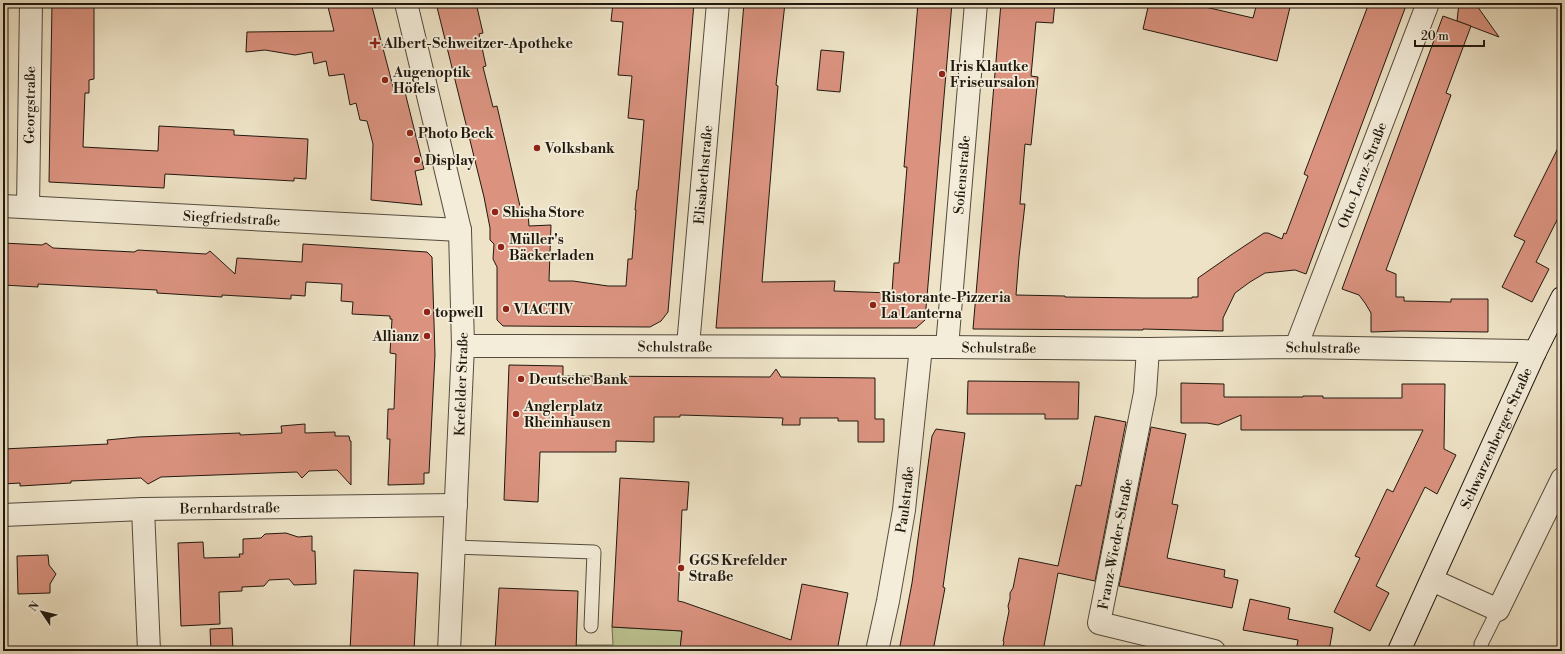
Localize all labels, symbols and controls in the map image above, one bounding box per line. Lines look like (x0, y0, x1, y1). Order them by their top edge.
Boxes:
scale bar (1415, 22, 1484, 48)
text: 20 m (1421, 29, 1449, 44)
place label: Albert-Schweitzer-Apotheke (382, 35, 574, 53)
marker: Albert-Schweitzer-Apotheke (370, 38, 380, 48)
place label: Iris Klautke Friseursalon (950, 58, 1036, 92)
place label: Augenoptik Höfels (392, 64, 471, 98)
street label: Georgstraße (21, 66, 40, 144)
marker: Iris Klautke Friseursalon (937, 69, 947, 79)
marker: Augenoptik Höfels (380, 75, 390, 85)
street label: Otto-Lenz-Straße (1334, 120, 1391, 231)
street label: Elisabethstraße (691, 124, 717, 225)
place label: Photo Beck (418, 125, 494, 143)
marker: Photo Beck (405, 128, 415, 138)
street label: Sofienstraße (950, 135, 975, 215)
place label: Volksbank (544, 140, 615, 158)
marker: Volksbank (532, 143, 542, 153)
place label: Display (425, 152, 476, 170)
marker: Display (412, 155, 422, 165)
place label: Shisha Store (503, 204, 585, 222)
street label: Siegfriedstraße (183, 207, 281, 231)
marker: Shisha Store (490, 207, 500, 217)
place label: Müller's Bäckerladen (509, 231, 595, 265)
marker: Müller's Bäckerladen (496, 242, 506, 252)
place label: Ristorante-Pizzeria La Lanterna (881, 289, 1011, 323)
marker: Ristorante-Pizzeria La Lanterna (868, 300, 878, 310)
place label: VIACTIV (513, 301, 574, 319)
place label: topwell (435, 304, 484, 322)
marker: VIACTIV (501, 304, 511, 314)
marker: topwell (422, 307, 432, 317)
place label: Allianz (371, 328, 419, 346)
marker: Allianz (422, 331, 432, 341)
street label: Krefelder Straße (451, 332, 473, 436)
street label: Schulstraße (638, 338, 712, 357)
street label: Schulstraße (962, 339, 1036, 358)
street label: Schulstraße (1285, 339, 1360, 358)
street label: Schwarzenberger Straße (1457, 365, 1537, 512)
place label: Deutsche Bank (529, 371, 629, 389)
marker: Deutsche Bank (516, 374, 526, 384)
place label: Anglerplatz Rheinhausen (523, 398, 611, 432)
marker: Anglerplatz Rheinhausen (511, 409, 521, 419)
street label: Paulstraße (892, 465, 919, 535)
street label: Franz-Wieder-Straße (1094, 477, 1138, 611)
street label: Bernhardstraße (179, 499, 280, 519)
place label: GGS Krefelder Straße (689, 552, 787, 586)
marker: GGS Krefelder Straße (676, 563, 686, 573)
north arrow (22, 592, 62, 632)
text: N (26, 599, 43, 614)

